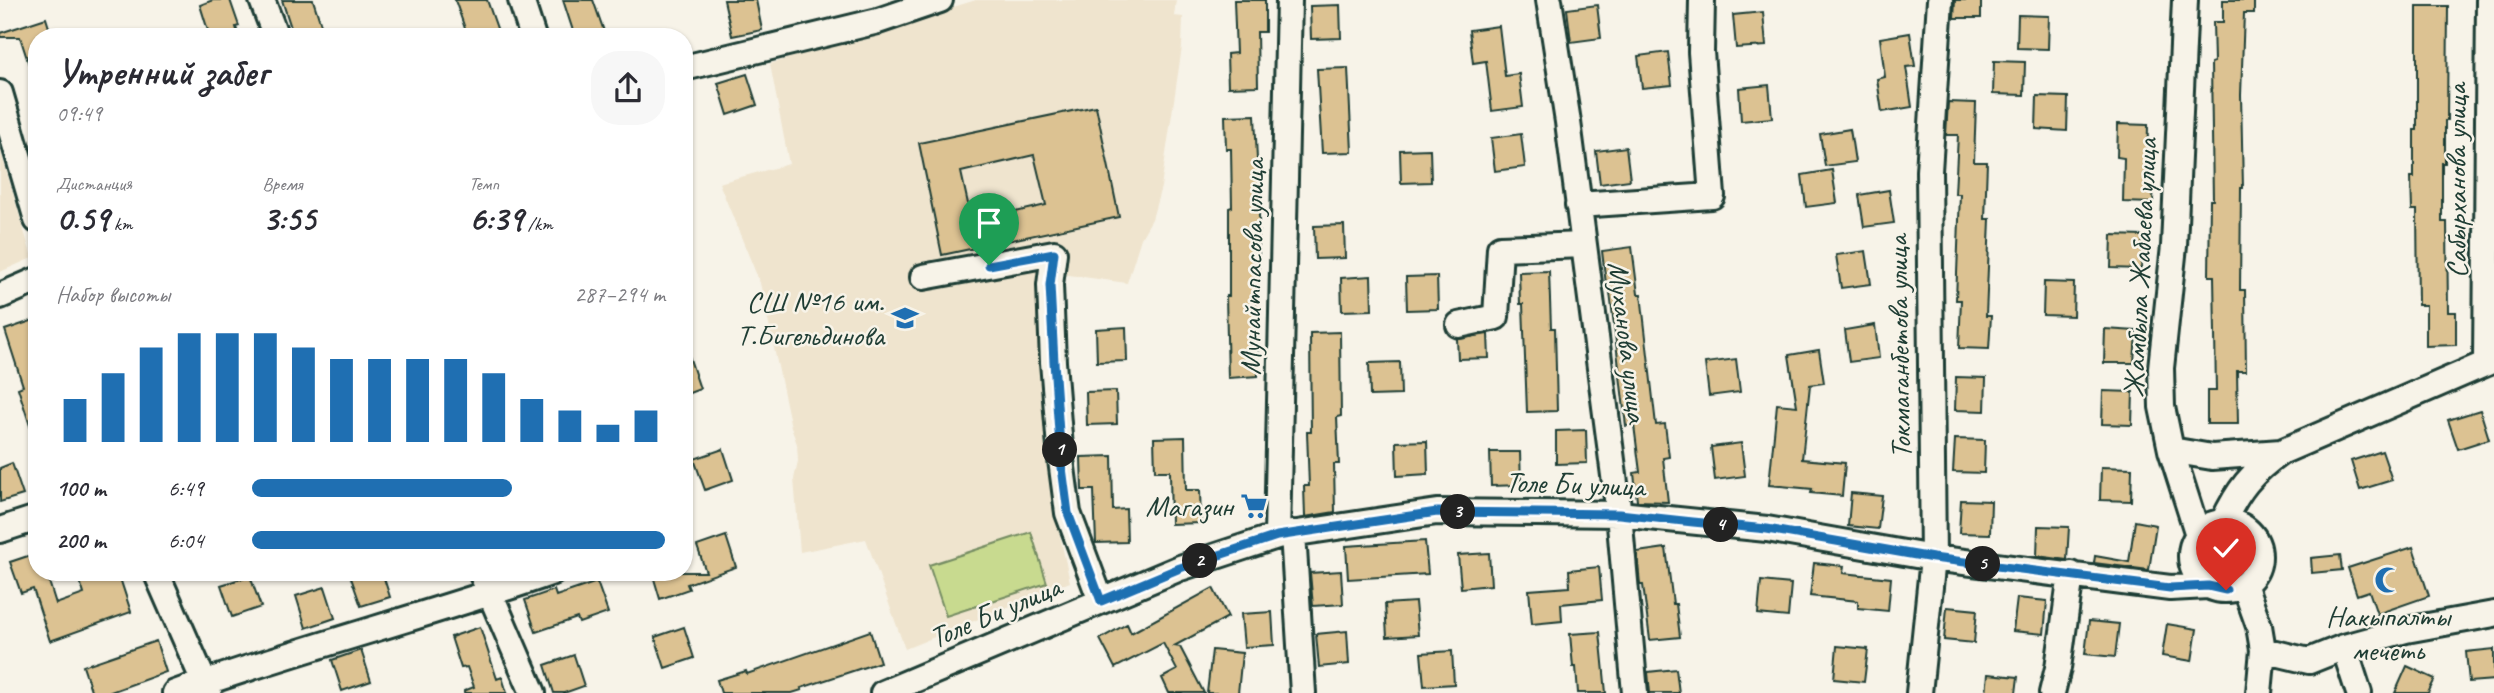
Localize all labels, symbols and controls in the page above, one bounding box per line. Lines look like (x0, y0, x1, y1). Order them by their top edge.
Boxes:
text: Утренний забег (56, 49, 268, 96)
button: share (591, 51, 665, 125)
street label: Сабырханова улица (2437, 81, 2475, 278)
text: 09:49 (56, 99, 102, 128)
street label: Жамбыла Жабаева улица (2114, 136, 2166, 398)
street label: Мунайтпасова улица (1231, 156, 1273, 375)
text: Дистанция (56, 172, 132, 196)
text: Время (262, 172, 302, 196)
text: Темп (469, 172, 499, 196)
pin (959, 193, 1019, 265)
text: 0.59 (56, 196, 109, 241)
text: 3:55 (262, 196, 315, 241)
text: 6:39 (469, 196, 523, 241)
icon: arrive (970, 204, 1008, 242)
text: km (109, 212, 132, 236)
text: /km (523, 212, 553, 236)
street label: Токмаганбетова улица (1878, 232, 1920, 459)
street label: Муханова улица (1599, 259, 1657, 427)
text: Набор высоты (56, 280, 170, 309)
text: 287–294 m (574, 280, 665, 309)
place label: СШ №16 им. Т.Бигельдинова (737, 282, 886, 354)
school or university icon: СШ №16 им. Т.Бигельдинова (890, 303, 920, 333)
pin: 1 (1042, 433, 1078, 468)
text: 1 (1055, 437, 1064, 461)
street label: Толе Би улица (1505, 463, 1648, 506)
text: 100 m (56, 474, 106, 503)
text: 6:49 (168, 474, 204, 503)
place label: Магазин (1146, 487, 1236, 525)
supermarket icon: Магазин (1239, 491, 1269, 521)
pin: 3 (1440, 494, 1476, 530)
text: 3 (1453, 499, 1462, 523)
pin: 4 (1704, 508, 1738, 542)
text: 4 (1716, 512, 1725, 536)
pin (2196, 518, 2256, 590)
text: 200 m (56, 526, 106, 555)
text: 6:04 (168, 526, 204, 555)
icon: check (2207, 529, 2245, 567)
pin: 2 (1182, 544, 1218, 578)
pin: 5 (1966, 546, 2000, 582)
text: 2 (1195, 548, 1204, 572)
text: 5 (1978, 551, 1987, 575)
mosque icon: Накыпалты мечеть (2373, 565, 2403, 595)
street label: Толе Би улица (923, 566, 1069, 657)
place label: Накыпалты мечеть (2326, 597, 2452, 669)

